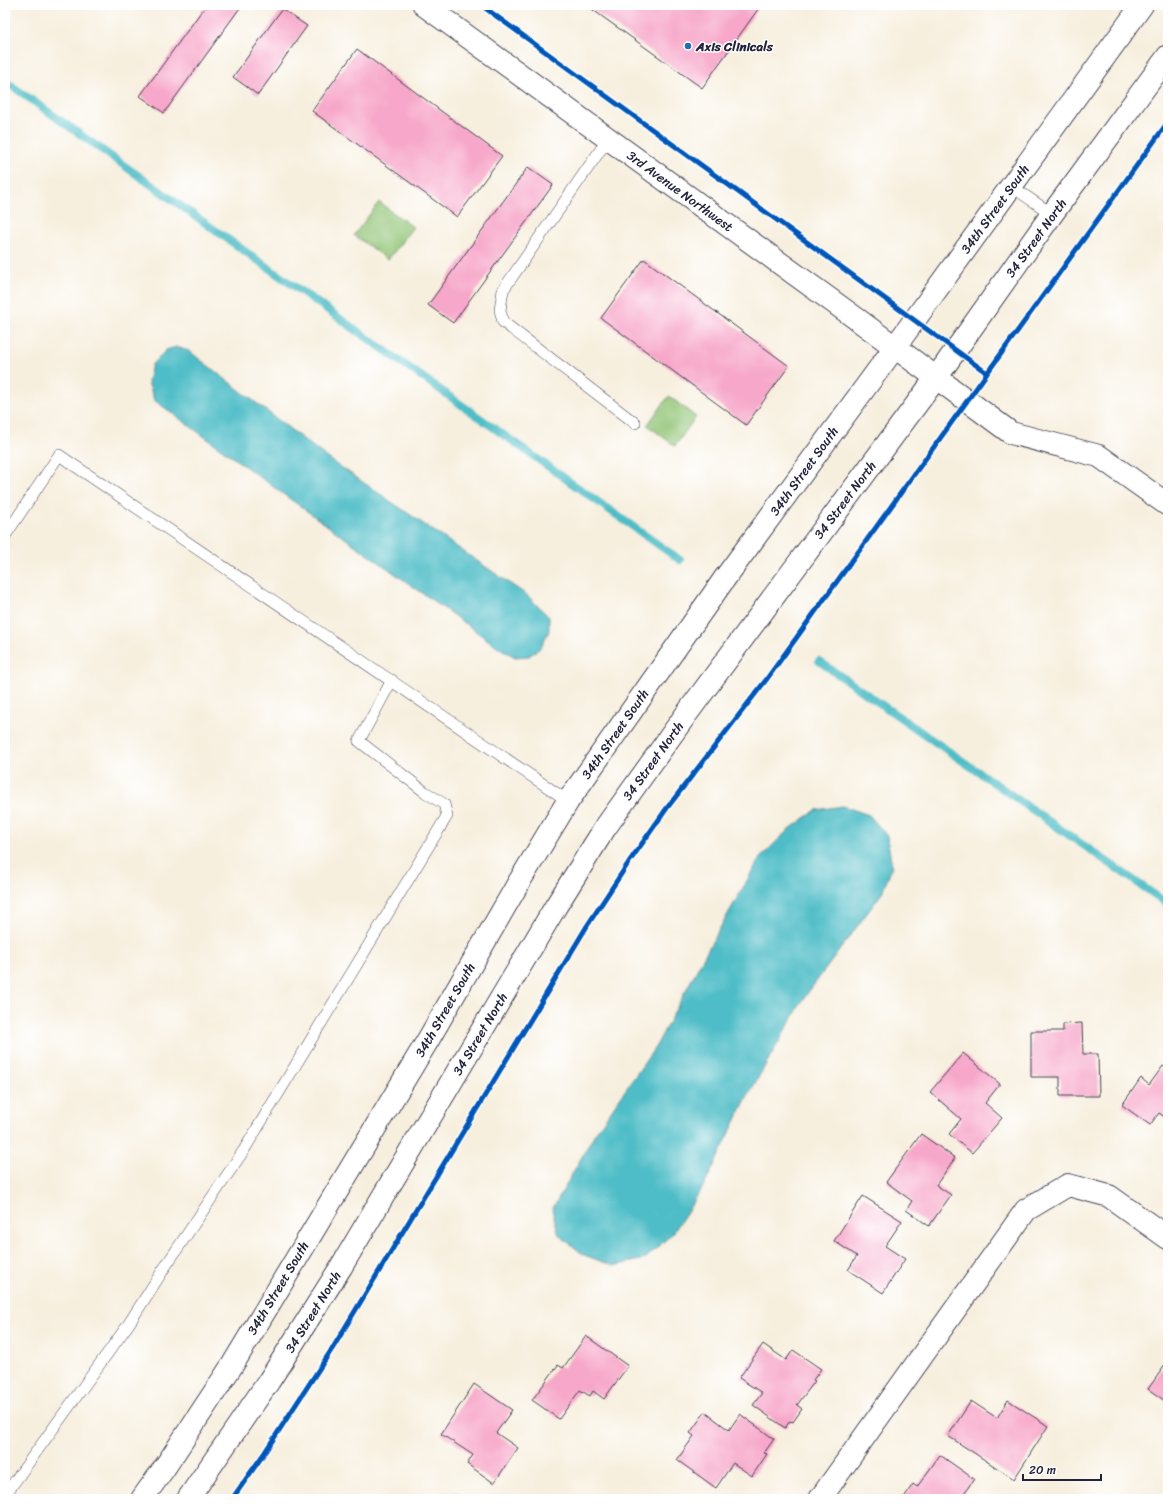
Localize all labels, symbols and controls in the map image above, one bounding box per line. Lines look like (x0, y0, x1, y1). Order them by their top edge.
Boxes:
place label: Axis Clinicals (695, 35, 774, 58)
marker: Axis Clinicals (683, 41, 693, 51)
street label: 3rd Avenue Northwest (622, 144, 738, 238)
street label: 34th Street South (955, 159, 1036, 259)
street label: 34 Street North (999, 193, 1073, 282)
street label: 34th Street South (764, 421, 845, 521)
street label: 34 Street North (808, 456, 882, 544)
street label: 34th Street South (575, 684, 655, 784)
street label: 34 Street North (616, 716, 690, 805)
street label: 34th Street South (409, 958, 482, 1062)
street label: 34 Street North (446, 988, 514, 1080)
street label: 34th Street South (241, 1237, 315, 1339)
street label: 34 Street North (279, 1266, 348, 1358)
scale bar (1023, 1456, 1101, 1482)
text: 20 m (1029, 1459, 1056, 1481)

